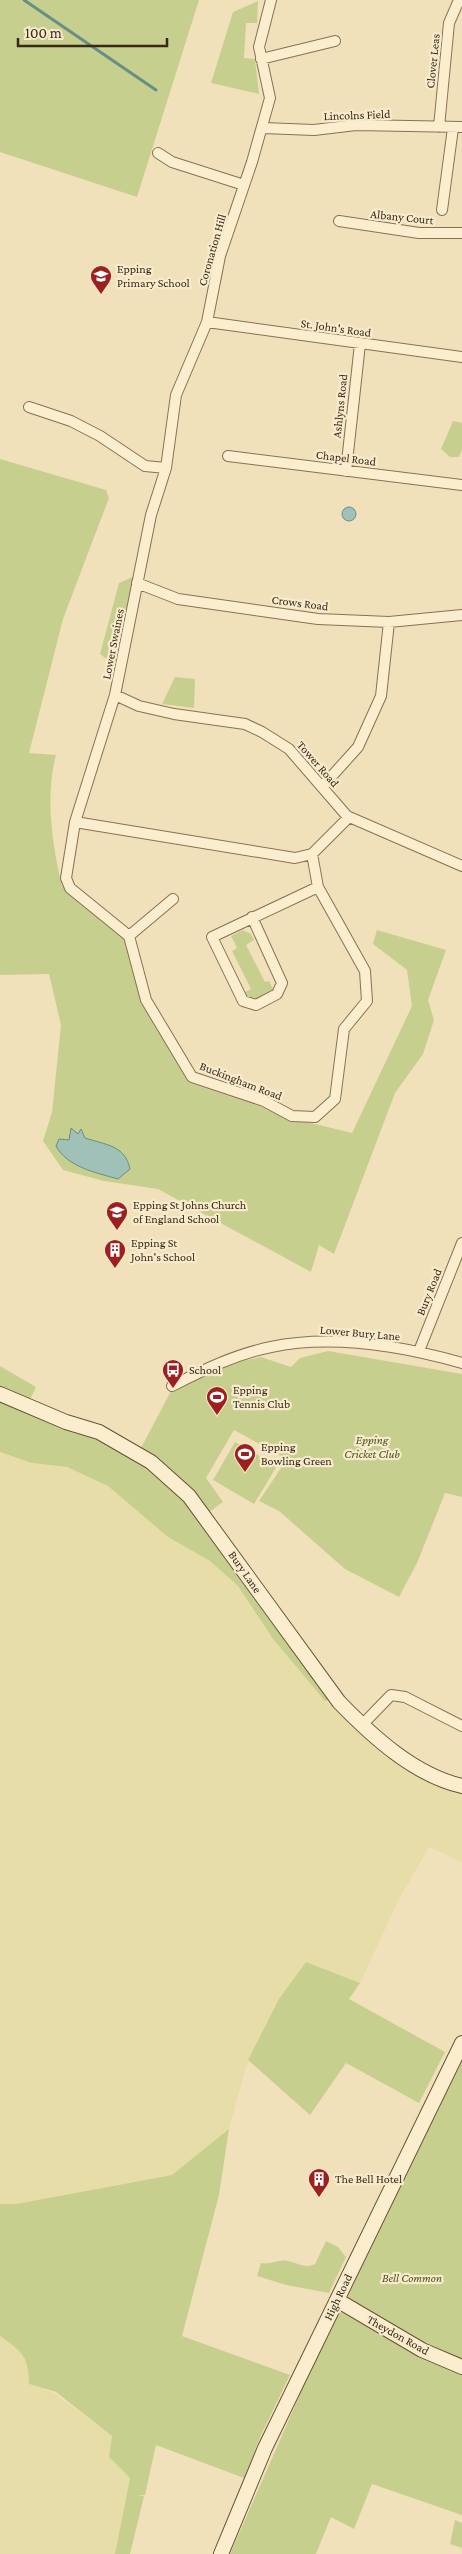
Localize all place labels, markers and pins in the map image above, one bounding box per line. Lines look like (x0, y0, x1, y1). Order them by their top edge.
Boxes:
place label: Epping Primary School (117, 262, 190, 290)
school or university icon: Epping Primary School (89, 264, 113, 295)
place label: Epping St Johns Church of England School (133, 1198, 247, 1226)
school or university icon: Epping St Johns Church of England School (105, 1200, 129, 1231)
place label: Epping St John's School (130, 1236, 195, 1264)
building icon: Epping St John's School (103, 1238, 127, 1269)
bus stop icon: School (161, 1358, 185, 1389)
place label: School (189, 1363, 221, 1377)
place label: Epping Tennis Club (233, 1383, 290, 1411)
sports icon: Epping Tennis Club (205, 1385, 229, 1416)
place label: Epping Bowling Green (261, 1440, 332, 1468)
sports icon: Epping Bowling Green (233, 1442, 257, 1473)
building icon: The Bell Hotel (307, 2167, 331, 2198)
place label: The Bell Hotel (335, 2172, 402, 2186)

